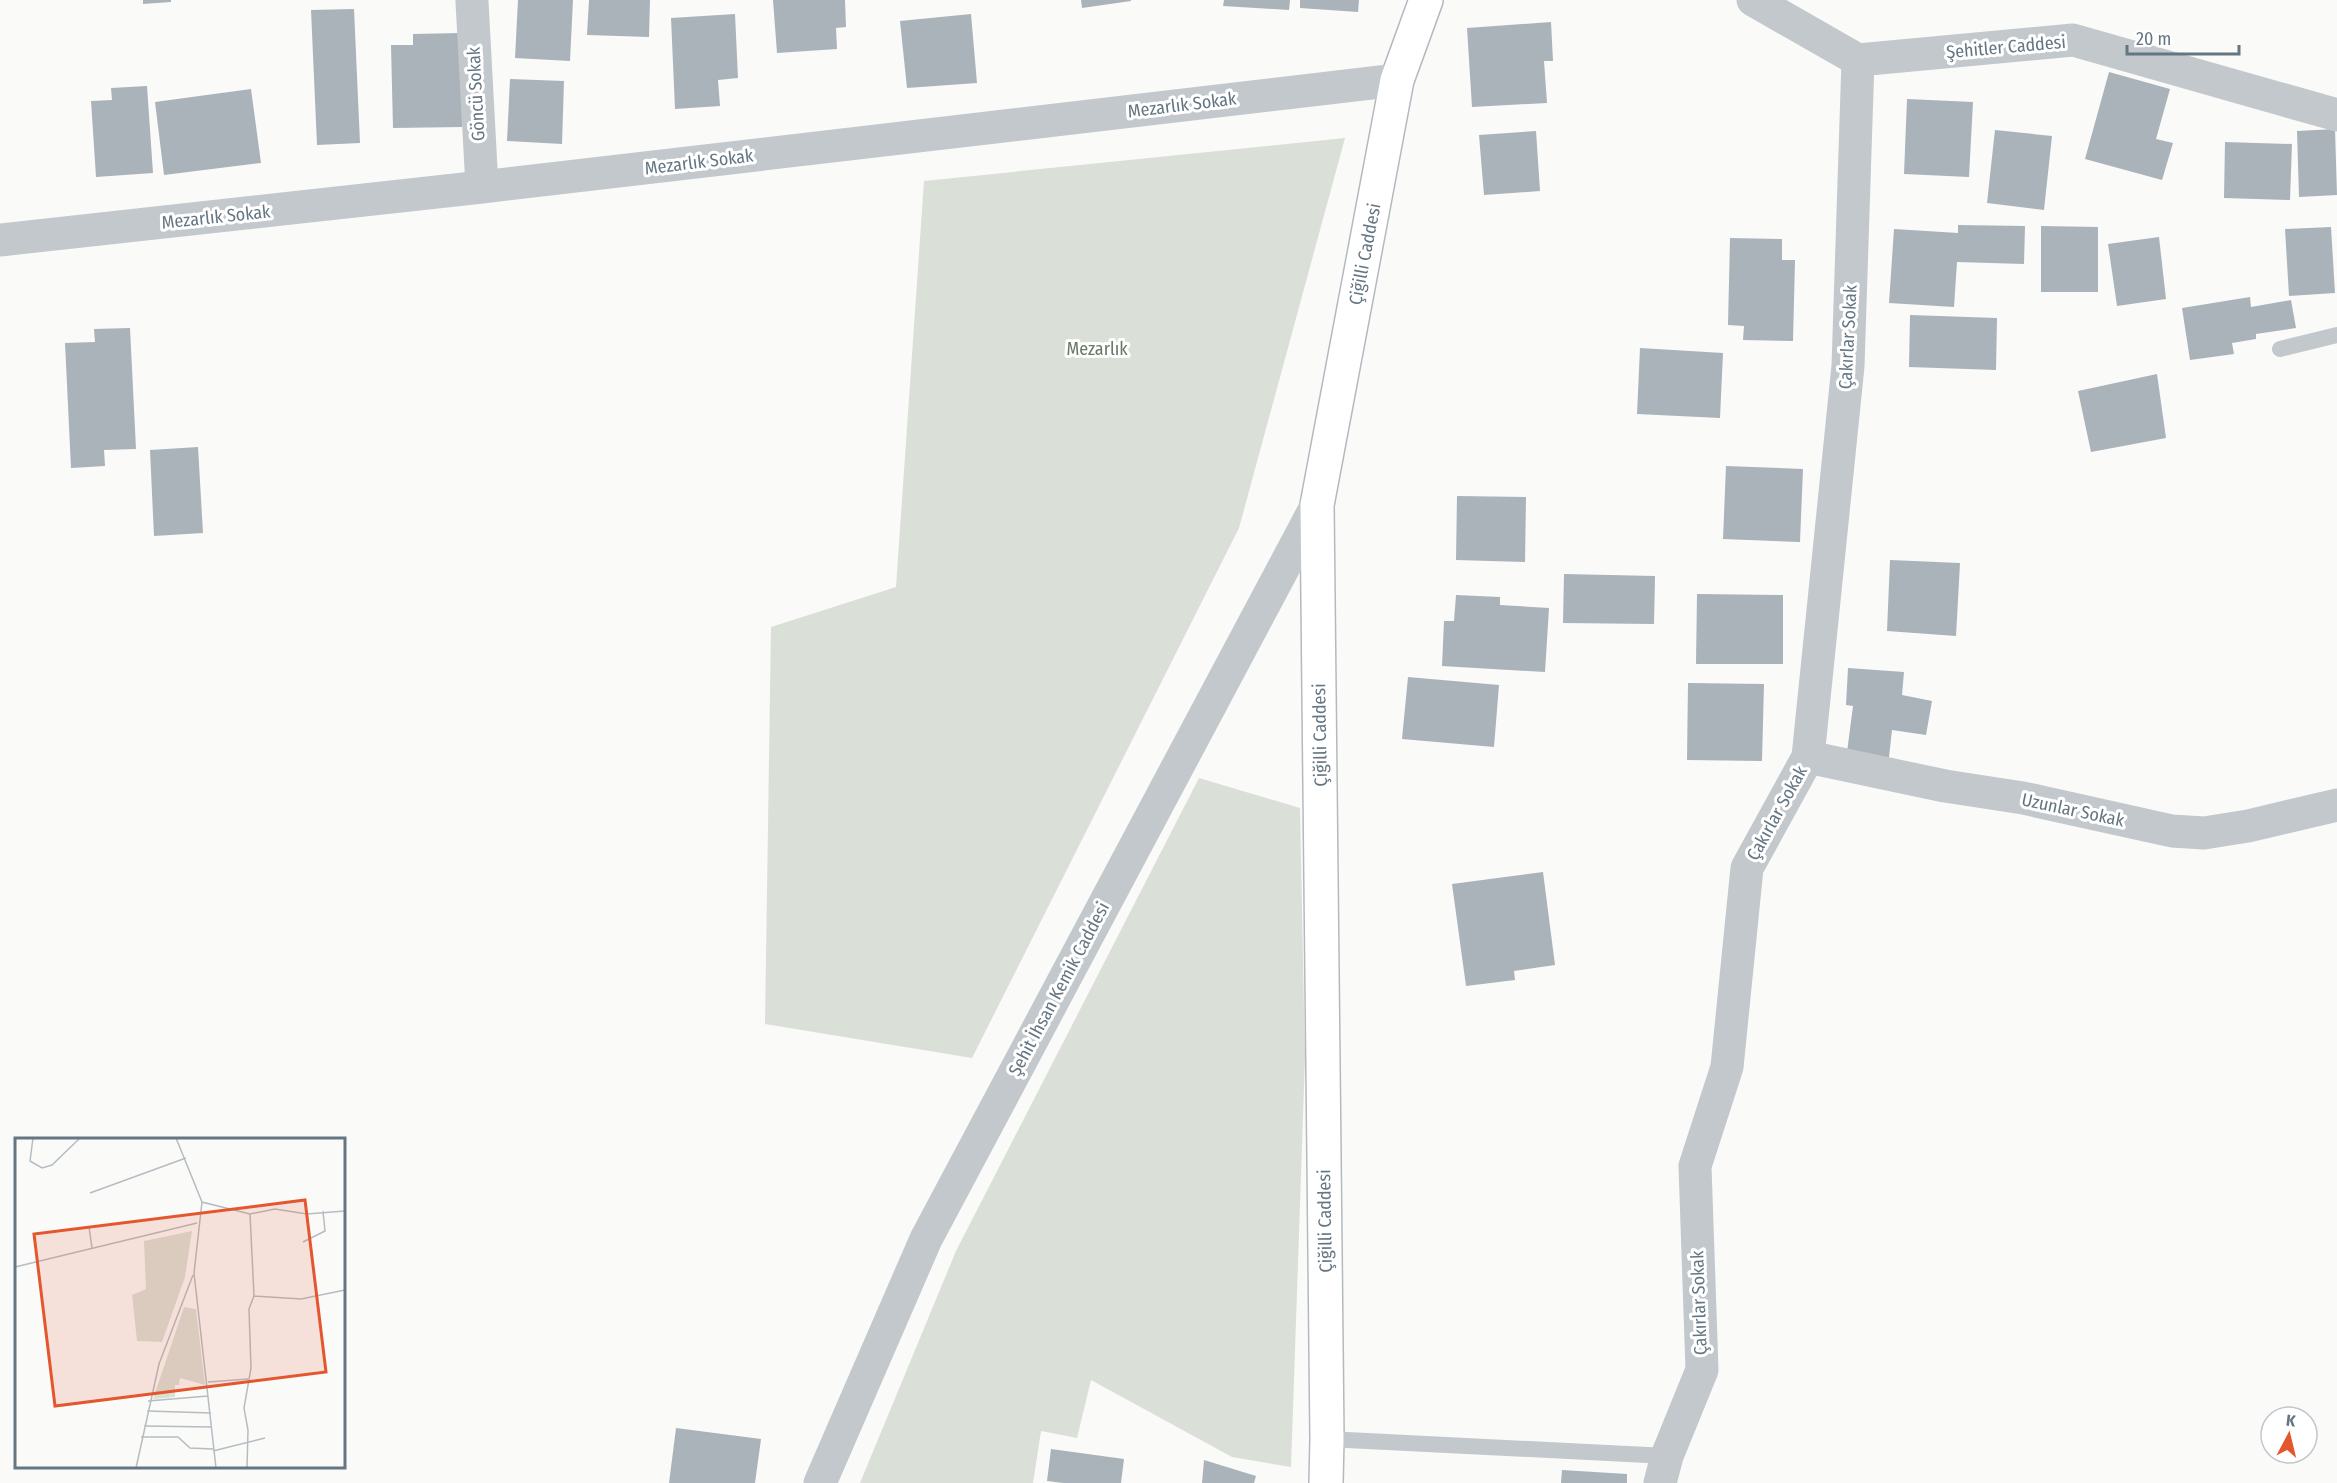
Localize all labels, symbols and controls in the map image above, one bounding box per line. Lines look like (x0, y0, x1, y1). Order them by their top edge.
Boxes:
scale bar (2127, 18, 2240, 56)
text: 20 m (2136, 28, 2171, 50)
street label: Şehitler Caddesi (1945, 31, 2067, 63)
street label: Göncü Sokak (463, 46, 489, 142)
street label: Mezarlık Sokak (1126, 87, 1238, 123)
street label: Mezarlık Sokak (643, 144, 755, 180)
street label: Mezarlık Sokak (161, 200, 272, 234)
street label: Çiğilli Caddesi (1344, 201, 1386, 307)
street label: Çakırlar Sokak (1834, 284, 1862, 390)
park label: Mezarlık (1066, 338, 1128, 360)
street label: Çiğilli Caddesi (1308, 683, 1332, 787)
street label: Çakırlar Sokak (1742, 761, 1812, 864)
street label: Uzunlar Sokak (2020, 788, 2127, 832)
street label: Şehit İhsan Kemik Caddesi (1004, 898, 1114, 1080)
inset map (15, 1138, 345, 1468)
street label: Çiğilli Caddesi (1313, 1169, 1337, 1273)
street label: Çakırlar Sokak (1686, 1250, 1712, 1356)
north arrow (2259, 1405, 2319, 1465)
text: K (2285, 1411, 2297, 1431)

